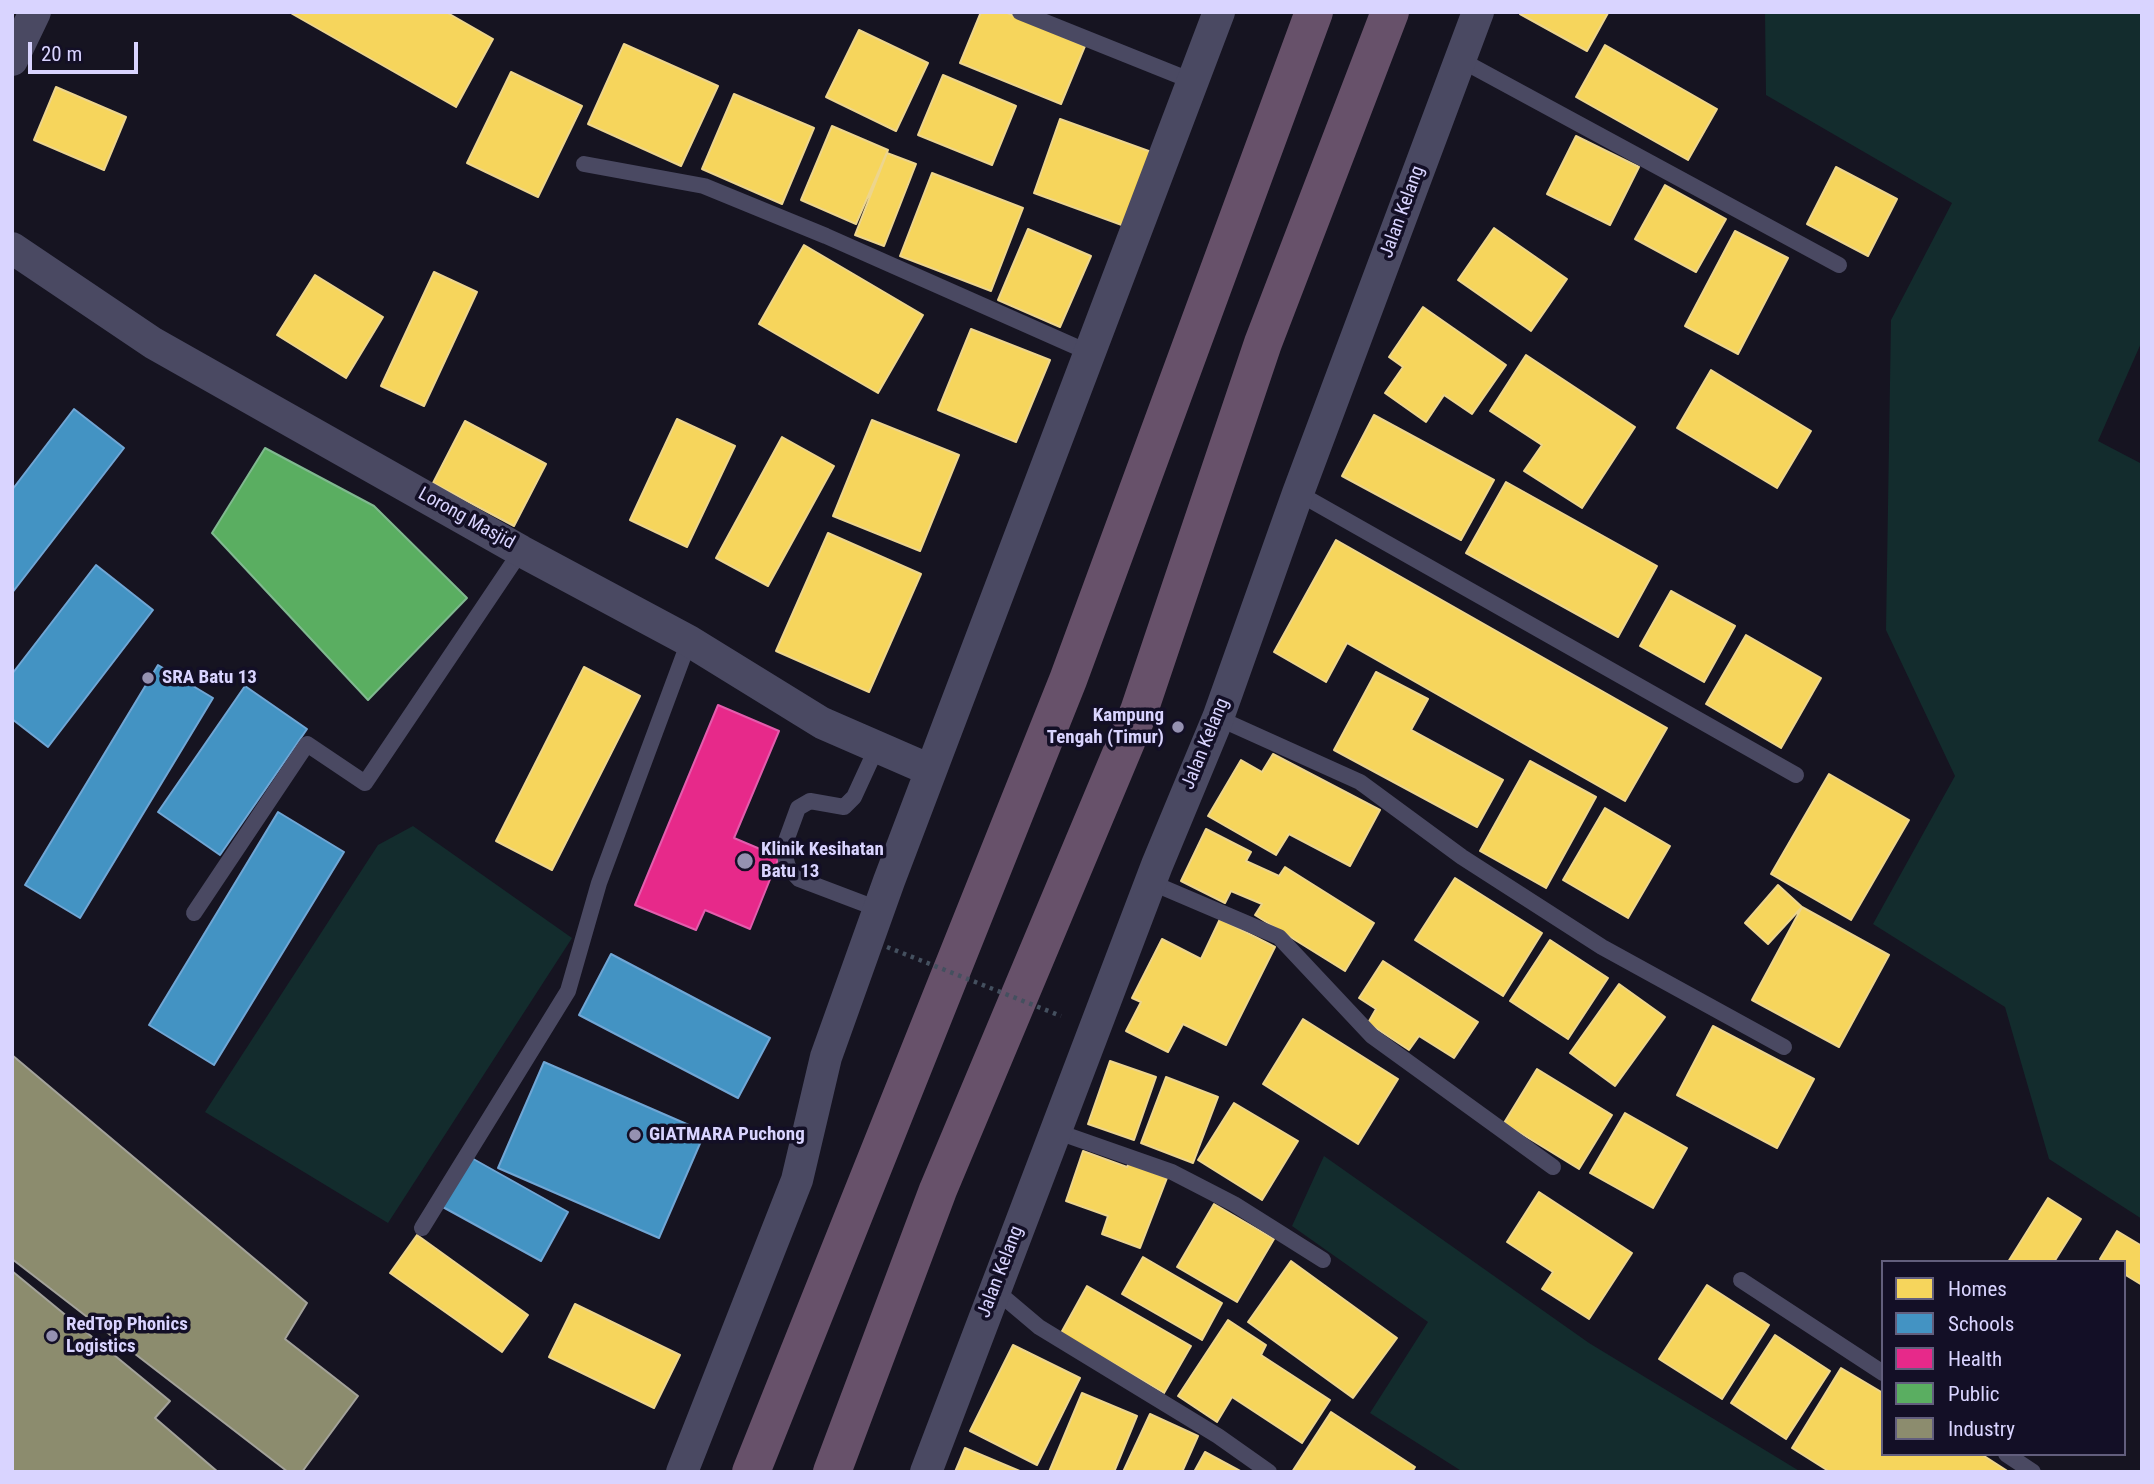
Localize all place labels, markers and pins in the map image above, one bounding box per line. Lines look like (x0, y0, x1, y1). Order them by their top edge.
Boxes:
place label: SRA Batu 13 (162, 667, 257, 689)
marker: SRA Batu 13 (140, 670, 156, 686)
place label: Kampung Tengah (Timur) (1047, 705, 1164, 749)
marker: Kampung Tengah (Timur) (1170, 719, 1186, 735)
place label: Klinik Kesihatan Batu 13 (761, 839, 884, 883)
marker: Klinik Kesihatan Batu 13 (735, 851, 755, 871)
place label: GIATMARA Puchong (649, 1124, 805, 1146)
marker: GIATMARA Puchong (627, 1127, 643, 1143)
place label: RedTop Phonics Logistics (66, 1314, 188, 1358)
marker: RedTop Phonics Logistics (44, 1328, 60, 1344)

